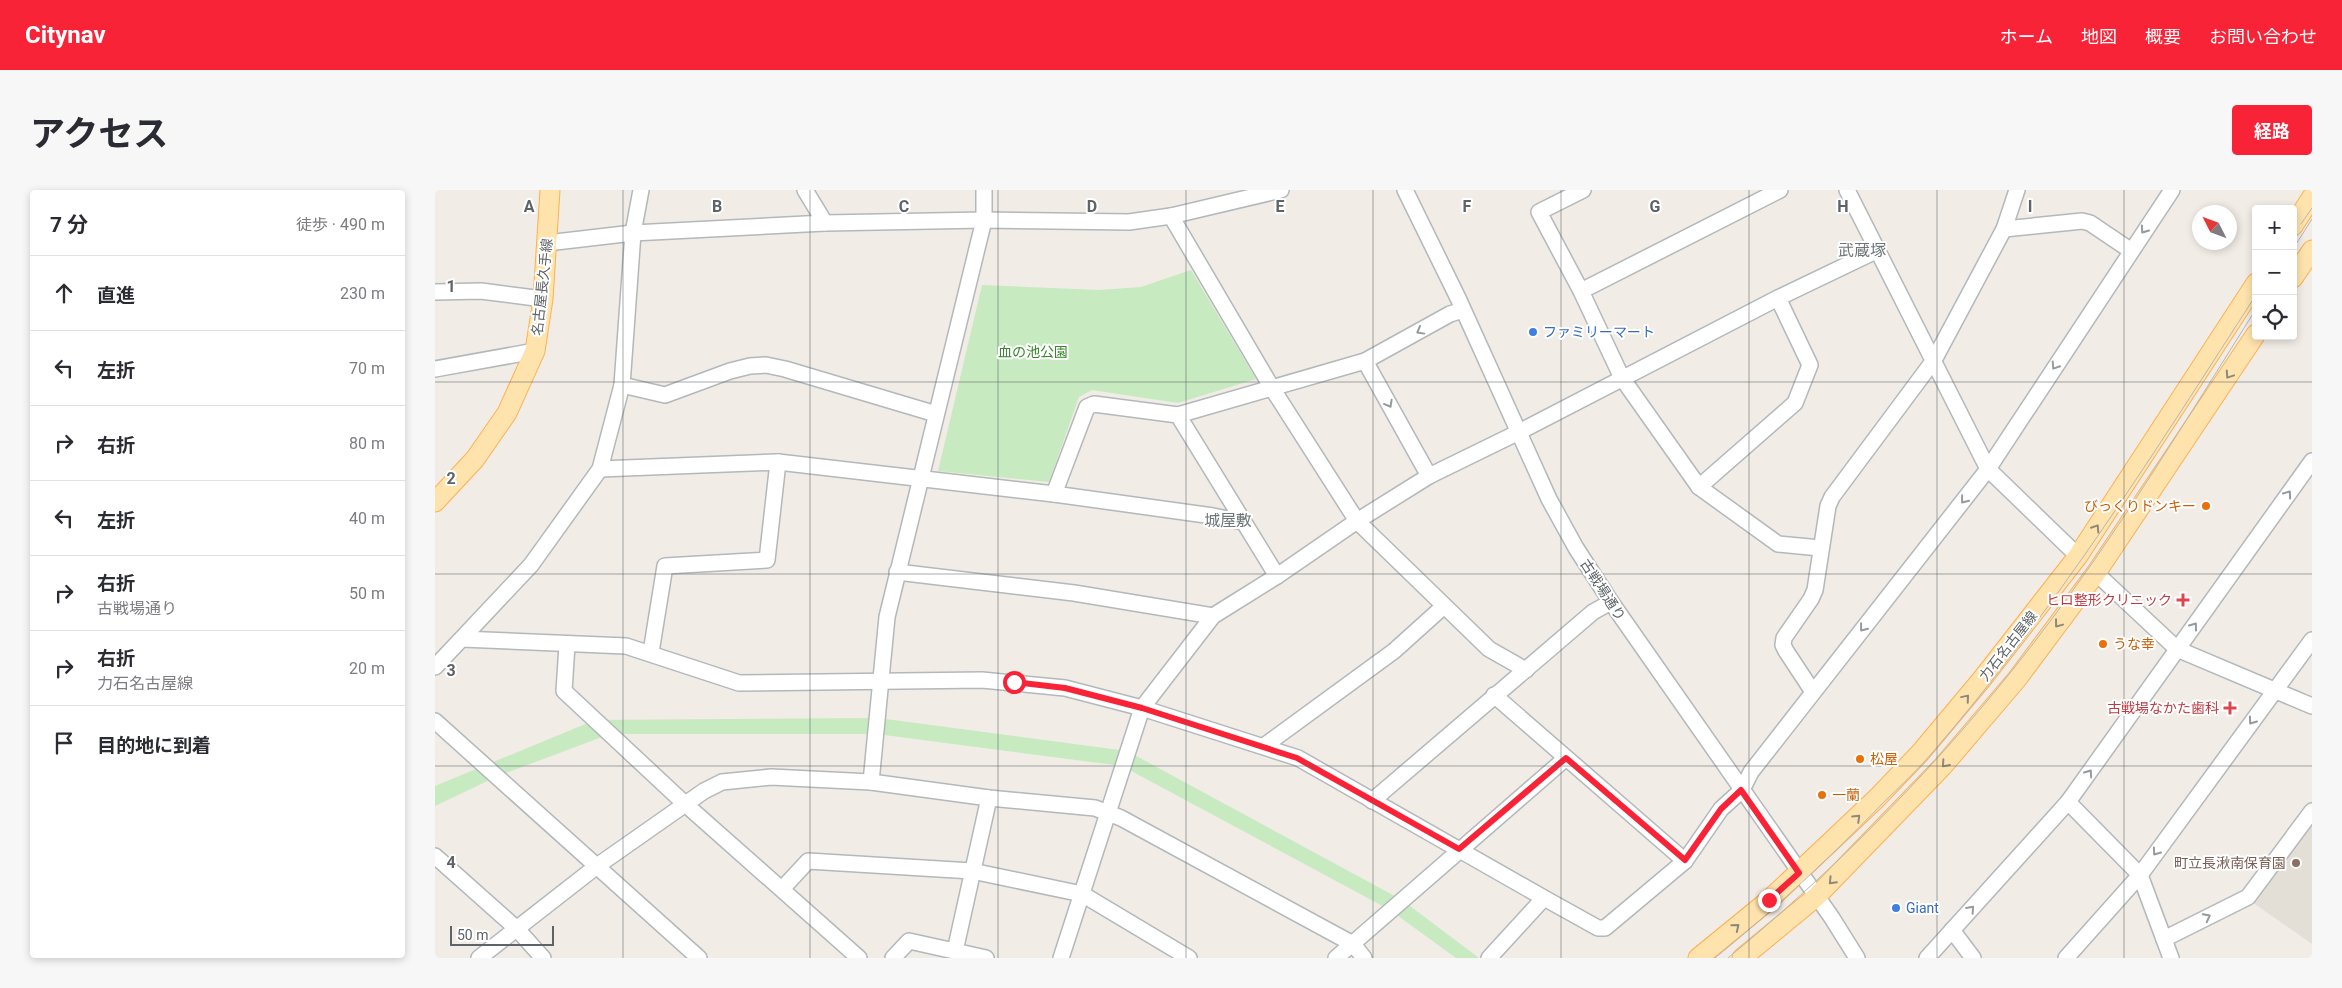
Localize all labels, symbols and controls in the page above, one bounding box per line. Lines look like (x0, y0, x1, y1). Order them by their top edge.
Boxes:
text: Citynav (25, 21, 106, 49)
text: ホーム (2000, 26, 2053, 47)
text: 地図 (2081, 26, 2117, 47)
text: 概要 (2145, 26, 2181, 47)
text: お問い合わせ (2209, 26, 2317, 47)
button: 経路 (2232, 105, 2312, 155)
text: アクセス (30, 114, 168, 155)
text: A (524, 197, 535, 216)
text: B (712, 197, 722, 216)
text: C (899, 197, 909, 216)
text: D (1087, 197, 1097, 216)
text: E (1276, 197, 1285, 216)
text: F (1463, 197, 1472, 216)
text: G (1650, 197, 1661, 216)
text: H (1837, 197, 1849, 216)
text: I (2028, 197, 2032, 216)
north arrow (2192, 205, 2237, 250)
map controls (2252, 205, 2297, 340)
button: + (2252, 205, 2297, 250)
text: 7 分 (50, 213, 88, 237)
text: 徒歩 · 490 m (296, 215, 385, 234)
one-way arrow (2141, 224, 2150, 234)
street label: 名古屋長久手線 (529, 237, 555, 337)
district label: 武蔵塚 (1838, 241, 1886, 260)
button: − (2252, 250, 2297, 295)
text: 1 (446, 277, 456, 296)
icon: ahead (50, 279, 78, 307)
text: 直進 (97, 284, 135, 307)
text: 230 m (340, 284, 385, 303)
button: locate (2252, 295, 2297, 340)
place label: ファミリーマート (1543, 324, 1655, 340)
one-way arrow (1416, 325, 1425, 335)
marker: ファミリーマート (1527, 326, 1539, 338)
park label: 血の池公園 (998, 344, 1068, 360)
icon: left (50, 354, 78, 382)
text: 左折 (97, 359, 135, 382)
text: 70 m (349, 359, 385, 378)
one-way arrow (2052, 360, 2061, 370)
one-way arrow (2226, 369, 2235, 378)
one-way arrow (1383, 398, 1393, 407)
icon: right (50, 429, 78, 457)
text: 右折 (97, 434, 135, 457)
text: 80 m (349, 434, 385, 453)
text: 2 (446, 469, 456, 488)
one-way arrow (2282, 490, 2291, 500)
one-way arrow (1961, 494, 1969, 503)
place label: びっくりドンキー (2084, 498, 2196, 514)
marker: びっくりドンキー (2200, 500, 2212, 512)
icon: left (50, 504, 78, 532)
text: 左折 (97, 509, 135, 532)
text: 40 m (349, 509, 385, 528)
district label: 城屋敷 (1204, 511, 1252, 530)
one-way arrow (2090, 524, 2100, 533)
street label: 古戦場通り (1577, 556, 1629, 624)
text: 右折 (97, 572, 135, 595)
icon: right (50, 579, 78, 607)
text: 50 m (349, 584, 385, 603)
place label: ヒロ整形クリニック (2046, 592, 2172, 608)
marker: ヒロ整形クリニック (2176, 593, 2190, 607)
text: 古戦場通り (97, 599, 177, 618)
street label: 力石名古屋線 (1976, 608, 2040, 684)
one-way arrow (2055, 618, 2064, 628)
one-way arrow (1861, 622, 1869, 631)
one-way arrow (2188, 622, 2197, 632)
place label: うな幸 (2113, 636, 2155, 652)
marker: うな幸 (2097, 638, 2109, 650)
text: 右折 (97, 647, 135, 670)
icon: right (50, 654, 78, 682)
text: 20 m (349, 659, 385, 678)
text: 3 (446, 661, 456, 680)
route start (1003, 671, 1026, 694)
text: 力石名古屋線 (97, 674, 193, 693)
one-way arrow (1960, 695, 1969, 704)
place label: 古戦場なかた歯科 (2107, 700, 2219, 716)
marker: 古戦場なかた歯科 (2223, 701, 2237, 715)
one-way arrow (2250, 715, 2258, 724)
icon: arrive (50, 729, 78, 757)
text: 目的地に到着 (97, 734, 211, 757)
place label: 松屋 (1870, 751, 1898, 767)
marker: 松屋 (1854, 753, 1866, 765)
one-way arrow (1942, 758, 1951, 767)
one-way arrow (2083, 769, 2092, 779)
place label: 一蘭 (1832, 787, 1860, 803)
marker: 一蘭 (1816, 789, 1828, 801)
one-way arrow (1851, 815, 1860, 824)
one-way arrow (2153, 846, 2162, 856)
text: 4 (446, 853, 456, 872)
place label: 町立長湫南保育園 (2174, 855, 2286, 871)
marker: 町立長湫南保育園 (2290, 857, 2302, 869)
one-way arrow (1828, 875, 1837, 884)
route end (1758, 889, 1781, 912)
place label: Giant (1906, 900, 1939, 916)
marker: Giant (1890, 902, 1902, 914)
one-way arrow (1965, 905, 1974, 914)
one-way arrow (2202, 913, 2211, 923)
scale bar (450, 923, 554, 946)
one-way arrow (1730, 925, 1739, 933)
text: 50 m (457, 927, 489, 943)

